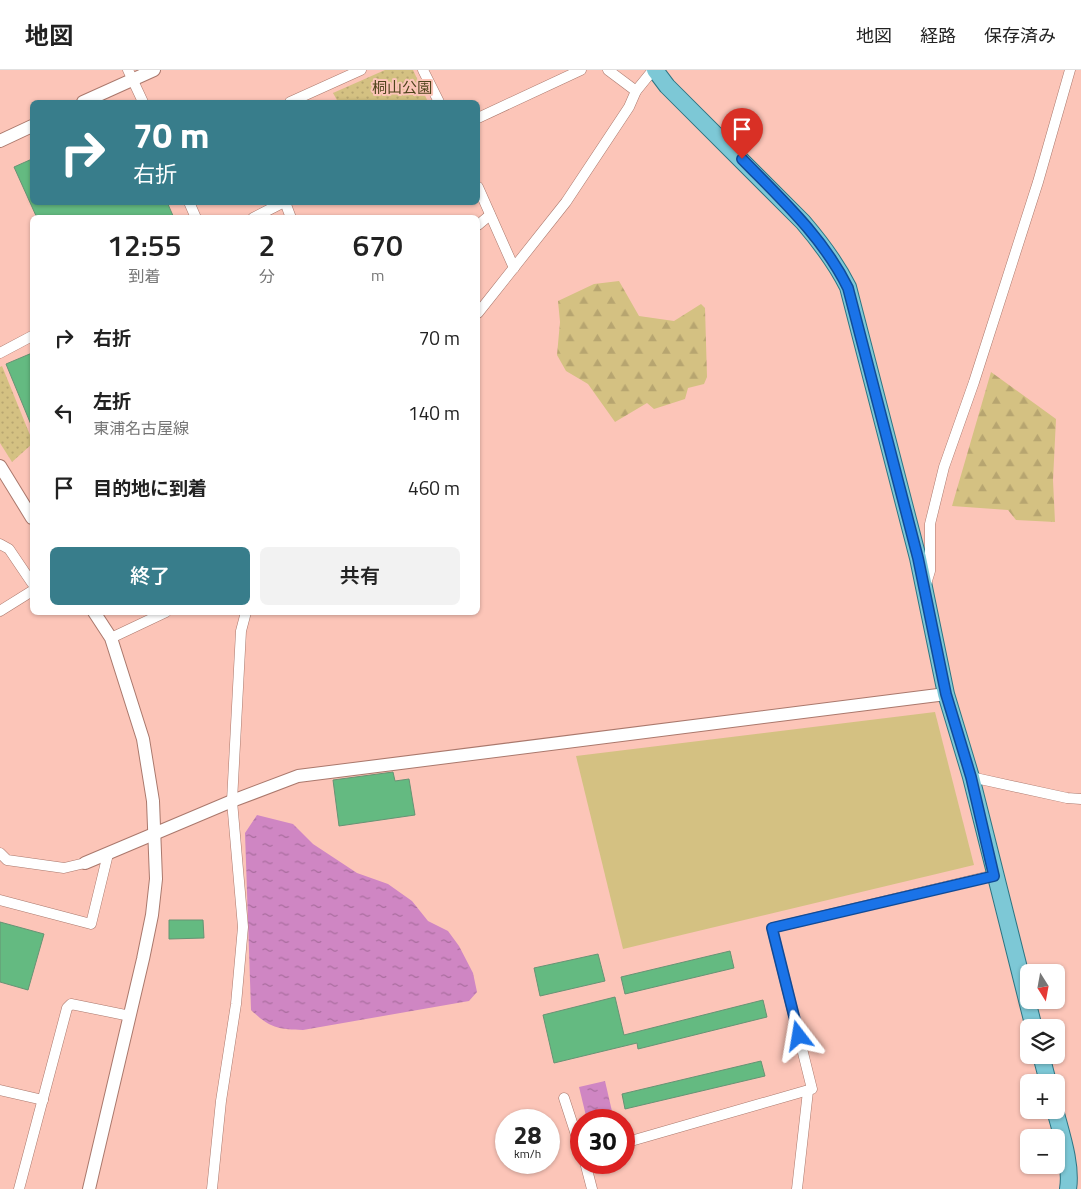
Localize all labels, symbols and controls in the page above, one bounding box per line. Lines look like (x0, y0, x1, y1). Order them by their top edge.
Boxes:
text: 地図 (25, 17, 73, 53)
text: 地図 (856, 22, 892, 49)
text: 経路 (920, 22, 956, 49)
text: 保存済み (984, 22, 1056, 49)
park label: 桐山公園 (372, 76, 432, 99)
text: 70 m (133, 108, 209, 162)
pin (721, 108, 763, 159)
icon: arrive (728, 115, 756, 143)
icon: right (50, 120, 115, 185)
text: 右折 (133, 157, 177, 191)
text: 12:55 (107, 222, 181, 268)
text: 2 (259, 222, 275, 268)
text: 670 (352, 222, 403, 268)
text: m (371, 263, 384, 287)
text: 到着 (128, 264, 160, 288)
text: 分 (259, 264, 275, 288)
text: 右折 (93, 323, 131, 352)
text: 70 m (419, 323, 460, 352)
icon: right (50, 324, 78, 352)
text: 左折 (93, 386, 131, 415)
text: 140 m (408, 398, 460, 427)
icon: left (50, 399, 78, 427)
text: 東浦名古屋線 (93, 416, 189, 440)
text: 目的地に到着 (93, 473, 207, 502)
text: 460 m (408, 473, 460, 502)
icon: arrive (50, 474, 78, 502)
button: 終了 (50, 547, 250, 605)
button: 共有 (260, 547, 460, 605)
north arrow (1020, 964, 1065, 1009)
map controls (1020, 964, 1065, 1174)
position arrow (772, 1009, 824, 1061)
button: layers (1020, 1019, 1065, 1064)
button: + (1020, 1074, 1065, 1119)
speed limit sign: 30 (570, 1109, 635, 1174)
text: 28 (513, 1116, 542, 1154)
button: − (1020, 1129, 1065, 1174)
text: km/h (514, 1144, 541, 1163)

